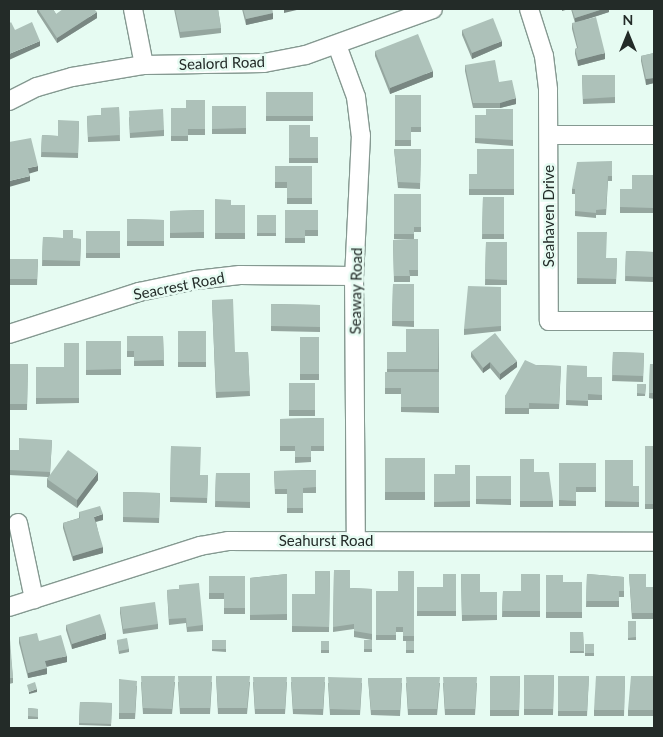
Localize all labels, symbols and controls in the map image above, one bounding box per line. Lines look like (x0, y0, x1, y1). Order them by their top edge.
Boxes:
north arrow (603, 10, 653, 60)
text: N (623, 11, 633, 28)
street label: Sealord Road (179, 53, 265, 73)
street label: Seahaven Drive (540, 165, 558, 267)
street label: Seaway Road (346, 247, 366, 335)
street label: Seacrest Road (132, 268, 226, 304)
street label: Seahurst Road (279, 532, 373, 550)

